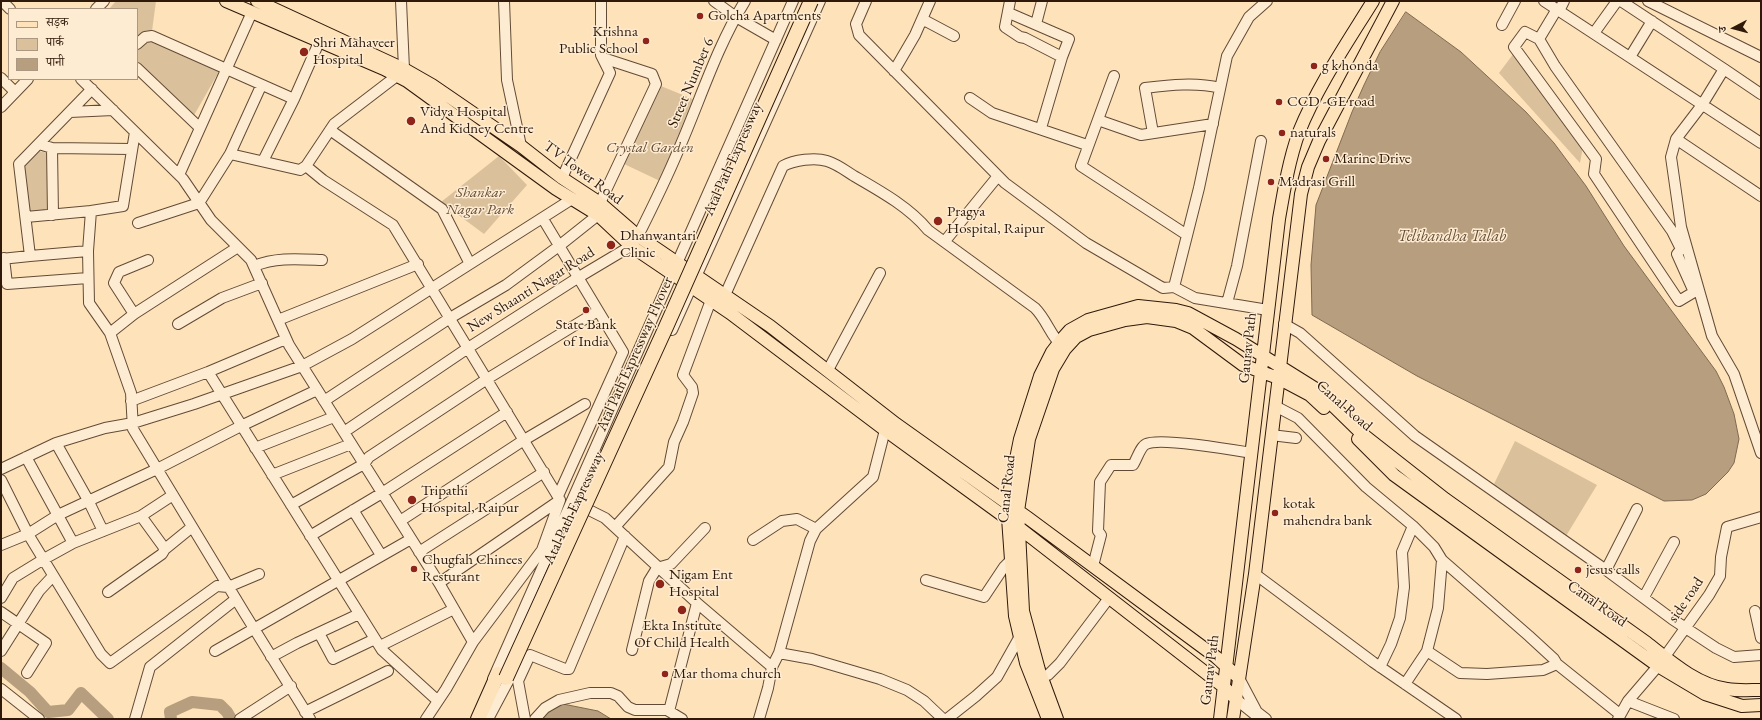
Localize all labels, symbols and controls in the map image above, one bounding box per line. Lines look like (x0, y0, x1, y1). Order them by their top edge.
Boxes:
place label: Golcha Apartments (708, 7, 821, 25)
legend (8, 8, 138, 80)
north arrow (1714, 8, 1754, 48)
marker: Golcha Apartments (695, 11, 705, 21)
text: सड़क (46, 14, 69, 30)
place label: Krishna Public School (559, 23, 638, 58)
text: उ (1715, 26, 1729, 33)
text: पार्क (46, 34, 64, 50)
place label: Shri Mahaveer Hospital (313, 34, 395, 69)
street label: Street Number 6 (664, 35, 718, 131)
marker: Krishna Public School (641, 36, 651, 46)
marker: Shri Mahaveer Hospital (298, 46, 310, 58)
text: पानी (46, 54, 64, 70)
place label: g k honda (1322, 57, 1378, 75)
marker: g k honda (1309, 61, 1319, 71)
place label: CCD -GE road (1287, 93, 1375, 111)
marker: CCD -GE road (1274, 97, 1284, 107)
street label: Atal Path Expressway (700, 99, 766, 219)
place label: Vidya Hospital And Kidney Centre (420, 103, 534, 138)
marker: Vidya Hospital And Kidney Centre (405, 115, 417, 127)
place label: naturals (1290, 124, 1336, 142)
marker: naturals (1277, 128, 1287, 138)
street label: TV Tower Road (540, 137, 626, 209)
park label: Crystal Garden (606, 139, 694, 157)
place label: Marine Drive (1334, 150, 1411, 168)
marker: Marine Drive (1321, 154, 1331, 164)
place label: Madrasi Grill (1279, 173, 1355, 191)
marker: Madrasi Grill (1266, 177, 1276, 187)
park label: Shankar Nagar Park (446, 184, 514, 219)
place label: Pragya Hospital, Raipur (947, 203, 1045, 238)
marker: Pragya Hospital, Raipur (932, 215, 944, 227)
place label: Dhanwantari Clinic (620, 227, 696, 262)
water label: Telibandha Talab (1398, 227, 1506, 247)
marker: Dhanwantari Clinic (605, 239, 617, 251)
street label: New Shaanti Nagar Road (464, 243, 598, 337)
street label: Atal Path Expressway Flyover (593, 274, 677, 434)
marker: State Bank of India (581, 305, 591, 315)
street label: Gaurav Path (1235, 312, 1261, 384)
place label: State Bank of India (556, 316, 616, 351)
street label: Canal Road (1312, 377, 1376, 435)
street label: Atal Path Expressway (540, 449, 608, 567)
street label: Canal Road (994, 454, 1020, 524)
place label: Tripathi Hospital, Raipur (421, 482, 519, 517)
marker: Tripathi Hospital, Raipur (406, 494, 418, 506)
place label: kotak mahendra bank (1283, 495, 1372, 530)
marker: kotak mahendra bank (1270, 508, 1280, 518)
place label: Chugfah Chinees Resturant (422, 551, 522, 586)
place label: jesus calls (1586, 561, 1640, 579)
marker: Chugfah Chinees Resturant (409, 564, 419, 574)
marker: jesus calls (1573, 565, 1583, 575)
place label: Nigam Ent Hospital (669, 566, 733, 601)
street label: side road (1664, 574, 1708, 626)
street label: Canal Road (1564, 577, 1630, 631)
marker: Nigam Ent Hospital (654, 578, 666, 590)
marker: Ekta Institute Of Child Health (676, 604, 688, 616)
place label: Ekta Institute Of Child Health (634, 617, 730, 652)
street label: Gaurav Path (1197, 634, 1223, 706)
place label: Mar thoma church (673, 665, 781, 683)
marker: Mar thoma church (660, 669, 670, 679)

